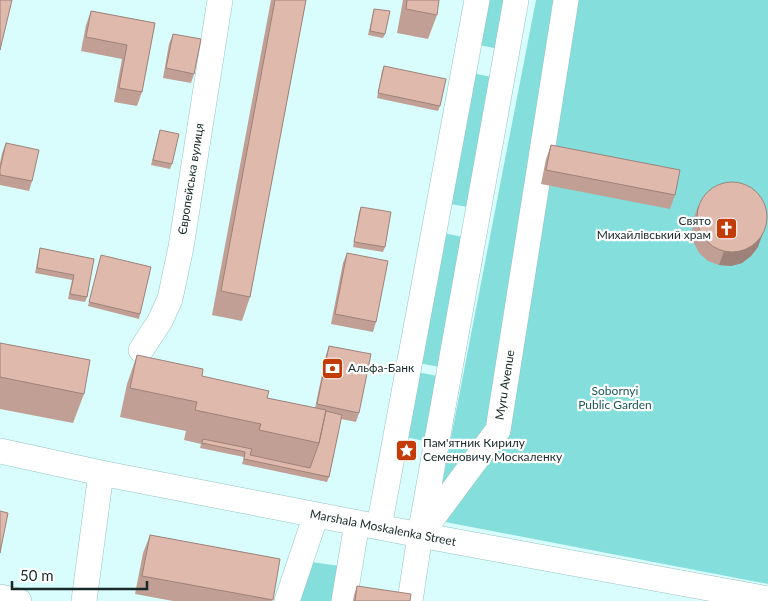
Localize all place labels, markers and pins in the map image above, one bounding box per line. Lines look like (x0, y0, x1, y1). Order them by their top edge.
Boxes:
place label: Свято Михайлівський храм (597, 213, 711, 242)
church icon: Свято Михайлівський храм (715, 216, 739, 240)
bank icon: Альфа-Банк (320, 356, 344, 380)
place label: Альфа-Банк (348, 360, 415, 375)
place label: Пам'ятник Кирилу Семеновичу Москаленку (423, 435, 563, 464)
place icon: Пам'ятник Кирилу Семеновичу Москаленку (395, 438, 419, 462)

